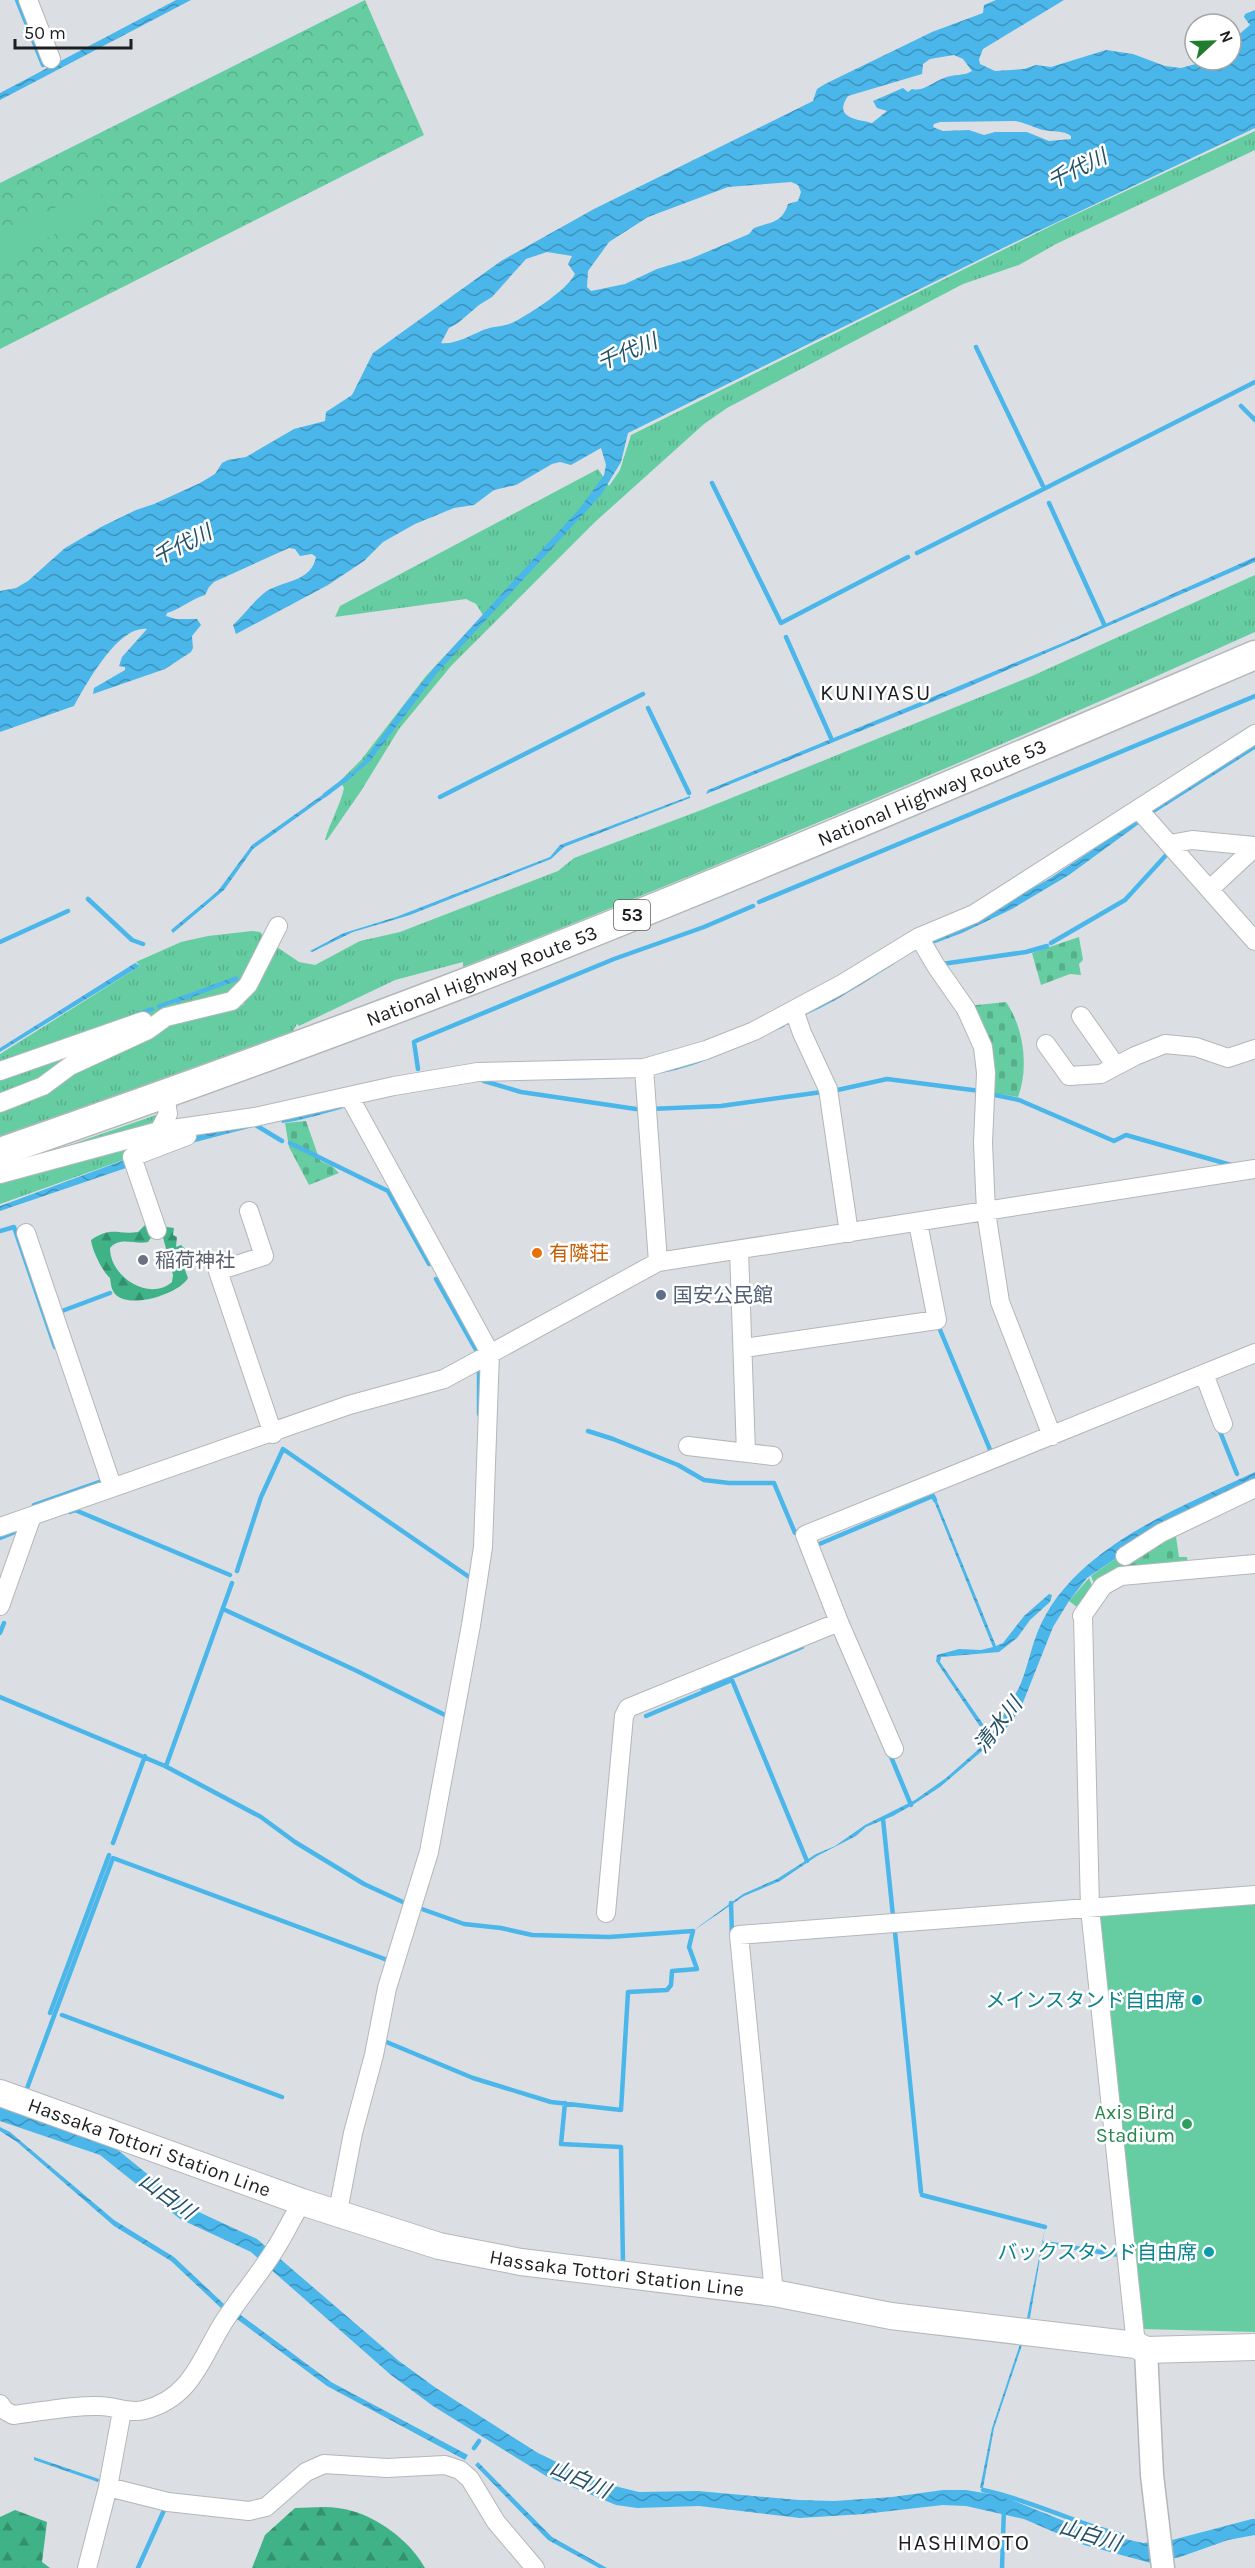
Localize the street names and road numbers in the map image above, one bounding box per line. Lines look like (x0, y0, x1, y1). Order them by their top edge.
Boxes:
street label: National Highway Route 53 (814, 734, 1050, 851)
road number: 53 (614, 900, 650, 930)
street label: National Highway Route 53 (363, 920, 601, 1031)
street label: Hassaka Tottori Station Line (25, 2093, 274, 2201)
street label: Hassaka Tottori Station Line (488, 2245, 745, 2301)

